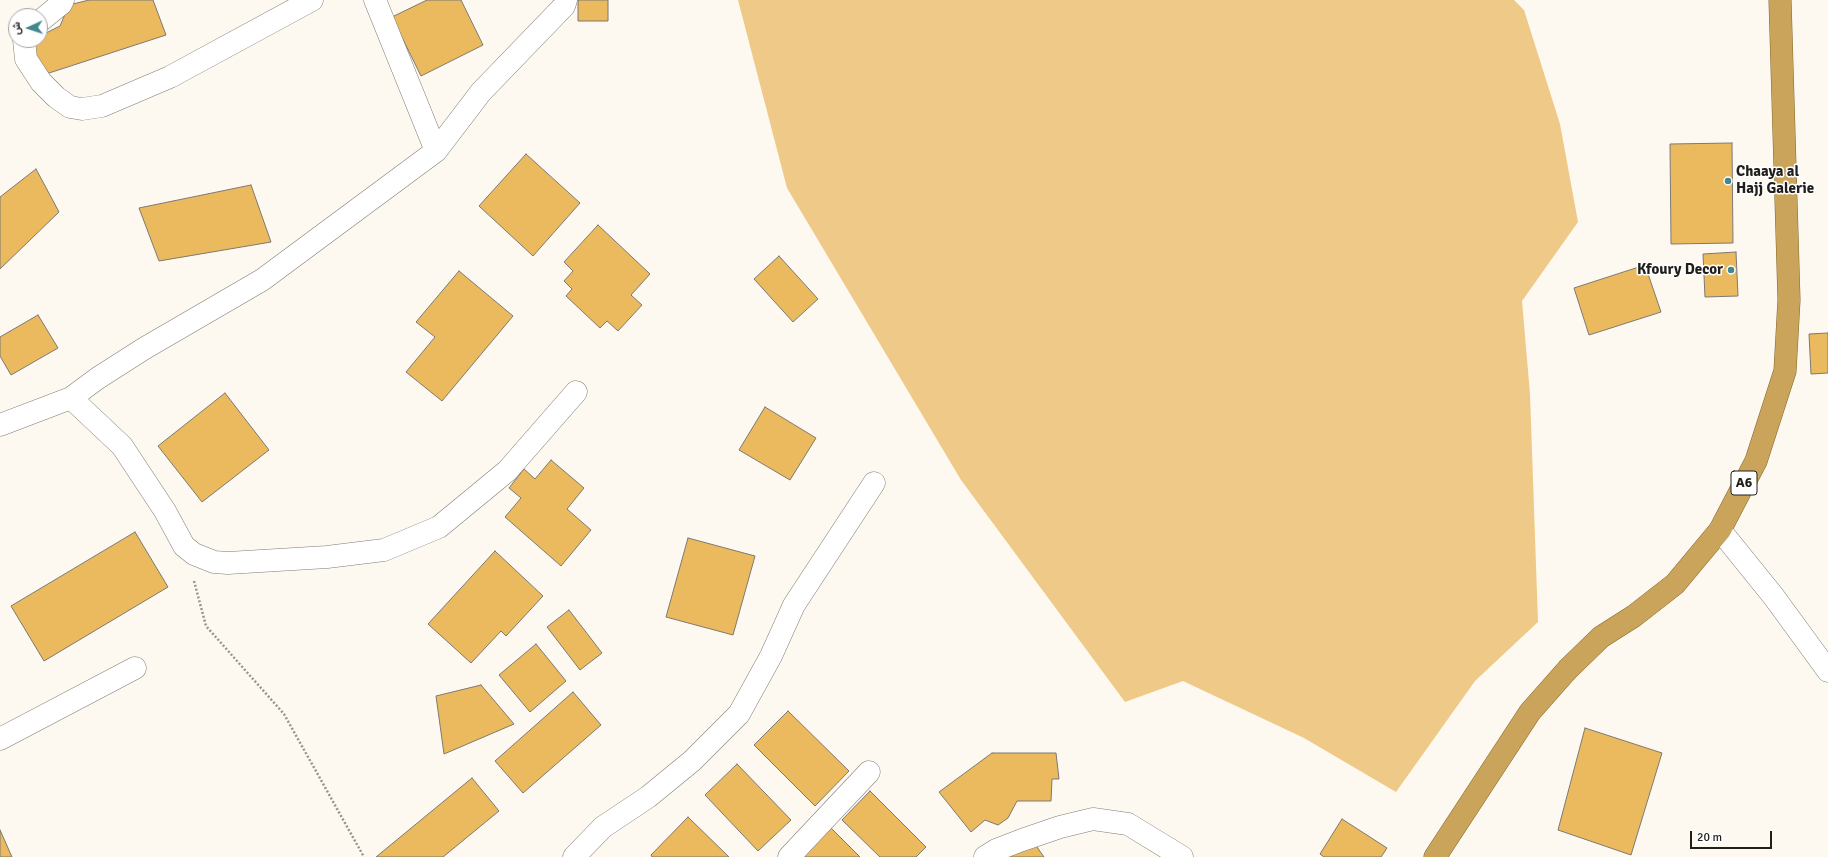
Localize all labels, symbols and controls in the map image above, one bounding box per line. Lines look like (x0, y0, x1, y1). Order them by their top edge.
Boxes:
north arrow (8, 8, 48, 48)
text: ش (10, 22, 23, 36)
place label: Chaaya al Hajj Galerie (1736, 163, 1814, 198)
marker: Chaaya al Hajj Galerie (1723, 176, 1733, 186)
place label: Kfoury Decor (1637, 261, 1723, 279)
marker: Kfoury Decor (1726, 265, 1736, 275)
road number: A6 (1731, 471, 1757, 495)
scale bar (1692, 823, 1774, 849)
text: 20 m (1697, 830, 1722, 845)

